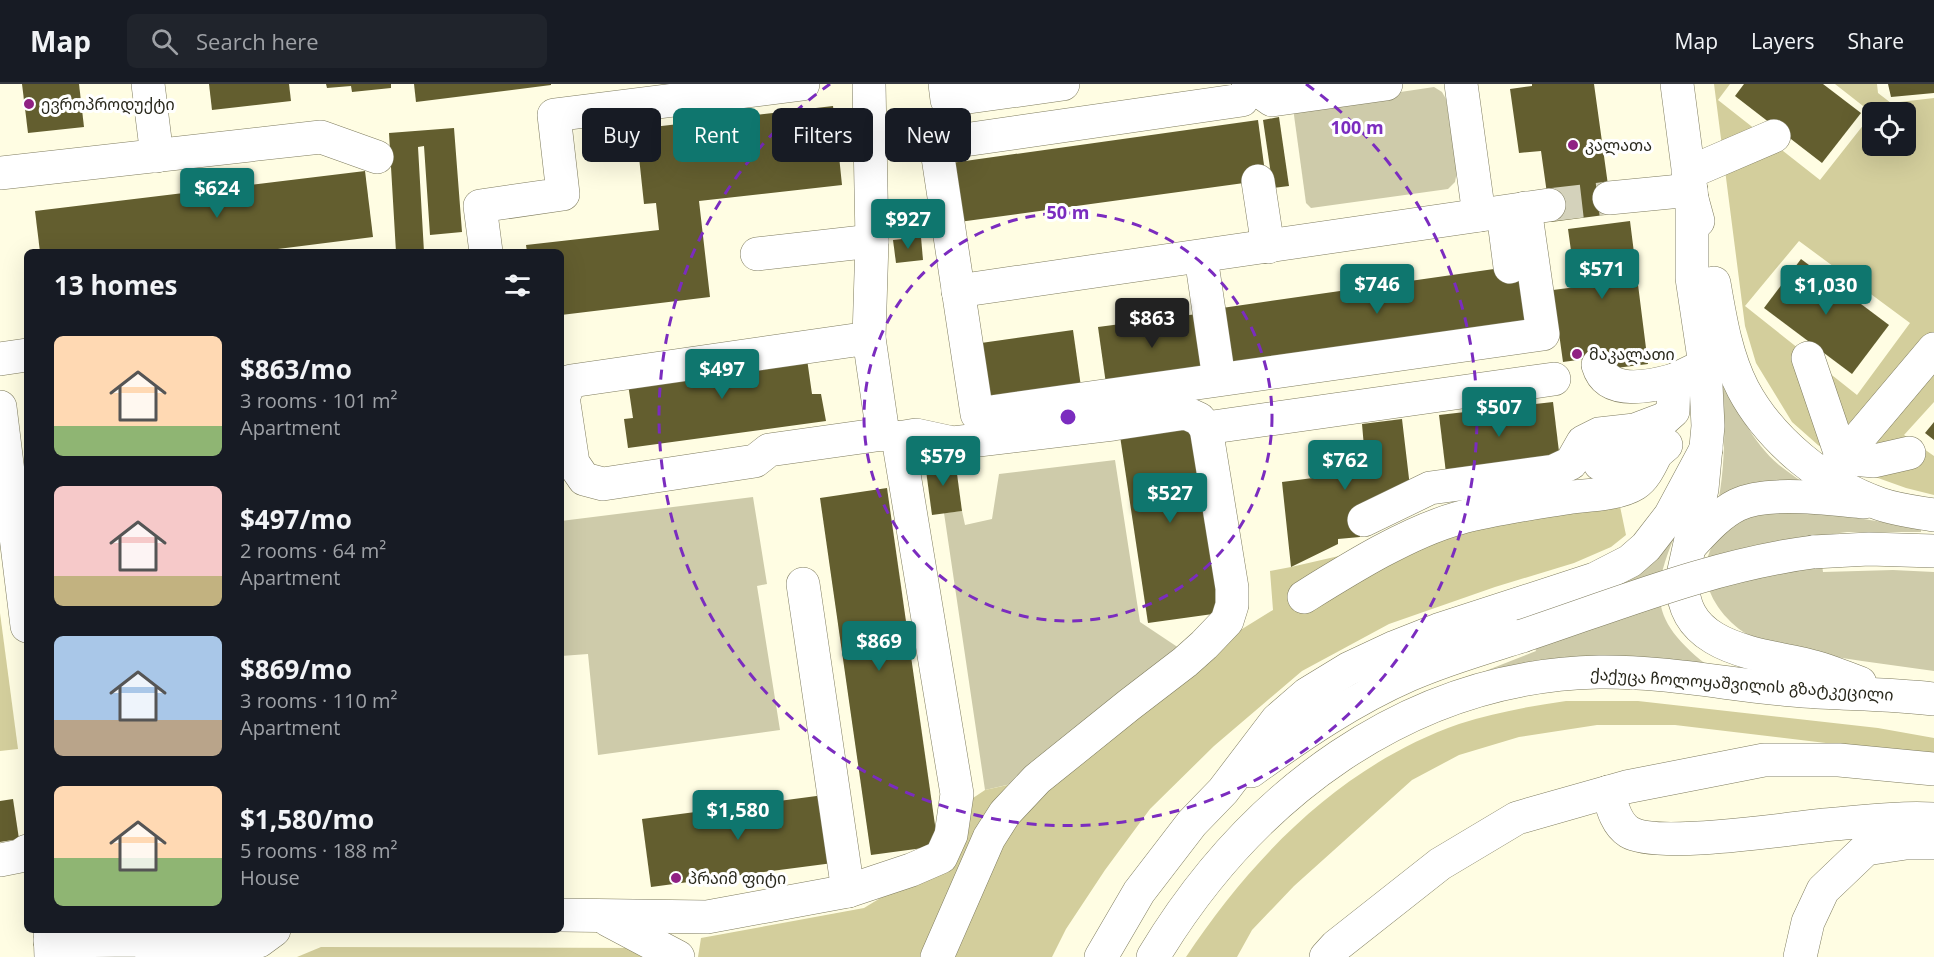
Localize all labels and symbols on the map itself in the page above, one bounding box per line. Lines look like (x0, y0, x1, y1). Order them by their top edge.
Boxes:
place label: ევროპროდუქტი (41, 93, 175, 115)
marker: ევროპროდუქტი (22, 97, 36, 111)
text: 100 m (1330, 115, 1384, 139)
place label: კალათა (1585, 134, 1652, 156)
marker: კალათა (1566, 138, 1580, 152)
pin: $624 (181, 168, 253, 219)
pin: $927 (872, 199, 944, 250)
text: 50 m (1047, 200, 1089, 224)
pin: $571 (1566, 249, 1638, 300)
pin: $746 (1341, 264, 1413, 315)
pin: $1,030 (1777, 265, 1875, 316)
pin: $863 (1116, 298, 1188, 349)
place label: მაკალათი (1589, 343, 1675, 365)
marker: მაკალათი (1570, 347, 1584, 361)
pin: $497 (686, 349, 758, 400)
pin: $507 (1463, 387, 1535, 438)
centre of rings (1058, 407, 1078, 427)
pin: $579 (907, 436, 979, 487)
pin: $762 (1309, 440, 1381, 491)
pin: $527 (1134, 473, 1206, 524)
pin: $869 (843, 621, 915, 672)
street label: ქაქუცა ჩოლოყაშვილის გზატკეცილი (1590, 662, 1894, 706)
pin: $1,580 (689, 790, 787, 841)
place label: პრაიმ ფიტი (688, 867, 786, 889)
marker: პრაიმ ფიტი (669, 871, 683, 885)

